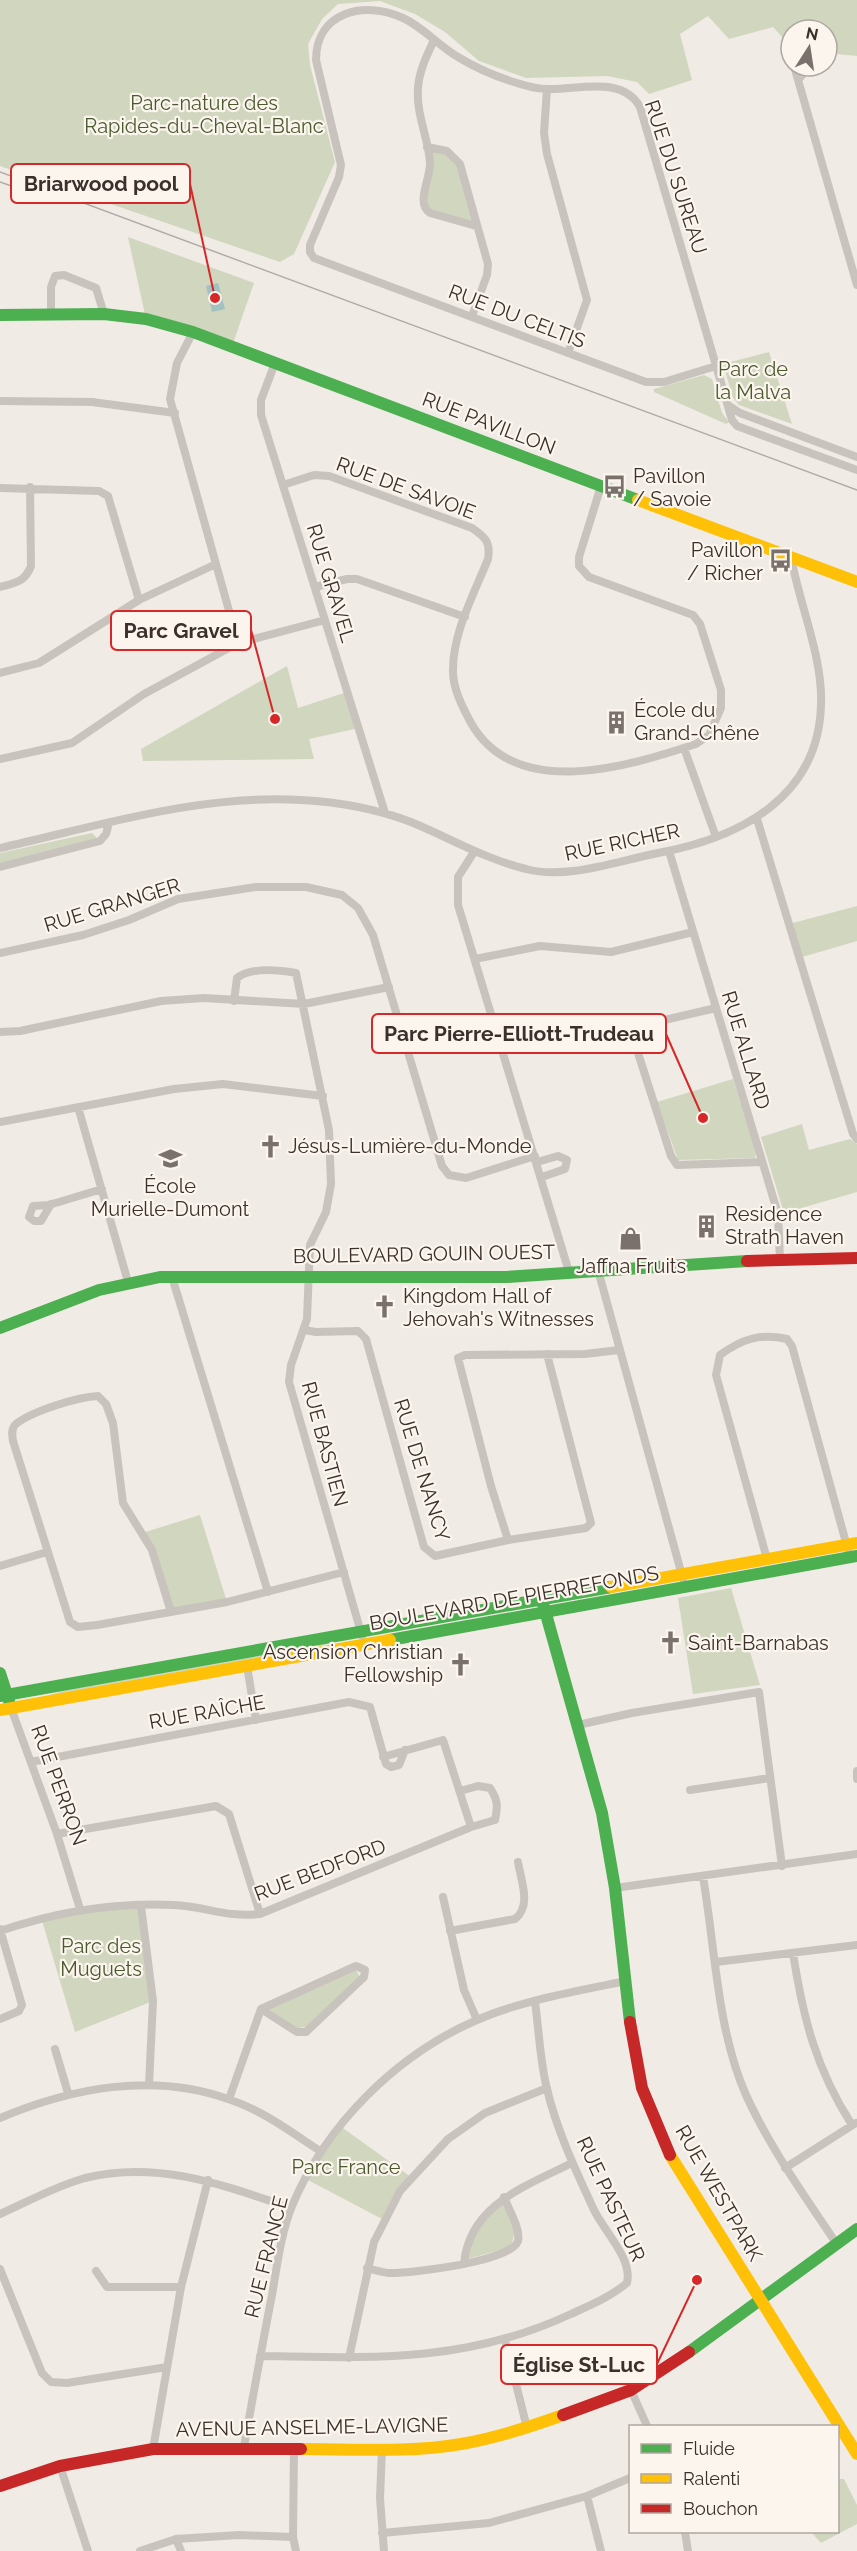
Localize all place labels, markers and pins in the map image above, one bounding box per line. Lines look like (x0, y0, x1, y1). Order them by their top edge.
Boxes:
callout: Briarwood pool (11, 164, 190, 203)
place label: Pavillon / Savoie (633, 464, 711, 511)
bus stop icon: Pavillon / Savoie (602, 474, 628, 500)
place label: Pavillon / Richer (687, 538, 763, 585)
bus stop icon: Pavillon / Richer (768, 548, 794, 574)
callout: Parc Gravel (111, 611, 251, 650)
place label: École du Grand-Chêne (634, 698, 760, 745)
building icon: École du Grand-Chêne (603, 709, 629, 735)
callout: Parc Pierre-Elliott-Trudeau (372, 1014, 666, 1053)
church icon: Jésus-Lumière-du-Monde (257, 1133, 283, 1159)
place label: Jésus-Lumière-du-Monde (288, 1134, 532, 1158)
school or university icon: École Murielle-Dumont (157, 1145, 183, 1171)
place label: École Murielle-Dumont (91, 1174, 249, 1221)
place label: Residence Strath Haven (725, 1202, 844, 1249)
building icon: Residence Strath Haven (694, 1213, 720, 1239)
shop icon: Jaffna Fruits (618, 1225, 644, 1251)
place label: Jaffna Fruits (576, 1254, 686, 1278)
place label: Kingdom Hall of Jehovah's Witnesses (403, 1284, 594, 1331)
church icon: Kingdom Hall of Jehovah's Witnesses (372, 1294, 398, 1320)
church icon: Saint-Barnabas (657, 1630, 683, 1656)
place label: Saint-Barnabas (688, 1631, 829, 1655)
place label: Ascension Christian Fellowship (263, 1640, 443, 1687)
church icon: Ascension Christian Fellowship (448, 1651, 474, 1677)
callout: Église St-Luc (501, 2345, 657, 2384)

